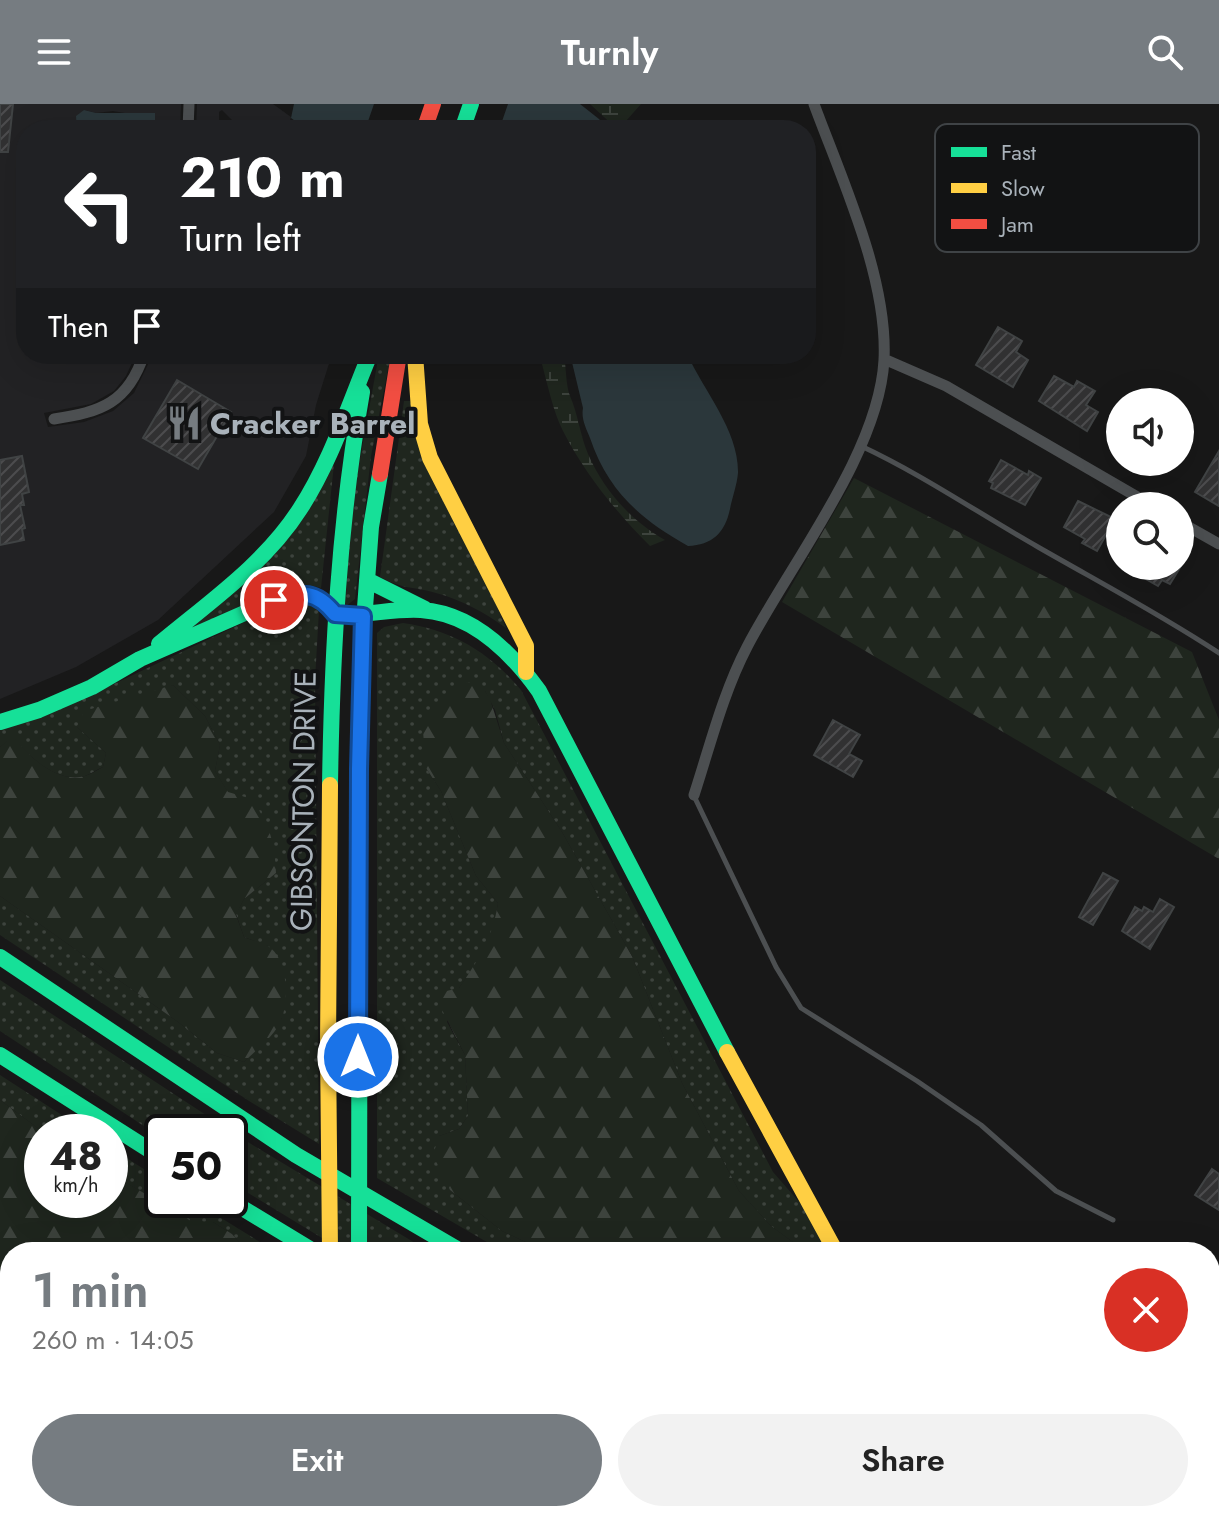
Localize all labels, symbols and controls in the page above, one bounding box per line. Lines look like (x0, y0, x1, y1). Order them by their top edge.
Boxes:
text: Turnly (561, 26, 658, 78)
icon: menu (32, 30, 76, 74)
icon: search (1143, 30, 1187, 74)
legend (935, 124, 1199, 252)
text: Fast (1001, 136, 1037, 168)
text: 210 m (180, 137, 345, 218)
icon: left (48, 152, 152, 256)
text: Slow (1001, 172, 1045, 204)
text: Jam (998, 208, 1034, 240)
text: Turn left (180, 212, 301, 264)
icon: arrive (125, 304, 169, 348)
text: Then (48, 305, 109, 348)
map controls (1106, 388, 1194, 580)
button: sound (1106, 388, 1194, 476)
place label: Cracker Barrel (210, 402, 415, 445)
restaurant icon: Cracker Barrel (165, 404, 203, 442)
button: search (1106, 492, 1194, 580)
pin (240, 566, 308, 634)
icon: arrive (252, 578, 296, 622)
street label: GIBSONTON DRIVE (279, 671, 327, 931)
position arrow (316, 1015, 400, 1099)
speed limit sign: 50 (144, 1114, 248, 1218)
text: 48 (50, 1127, 103, 1185)
text: km/h (53, 1171, 99, 1200)
text: 1 min (32, 1256, 149, 1325)
button: close (1104, 1268, 1188, 1352)
text: 260 m · 14:05 (32, 1321, 194, 1359)
button: Exit (32, 1414, 602, 1506)
button: Share (618, 1414, 1188, 1506)

